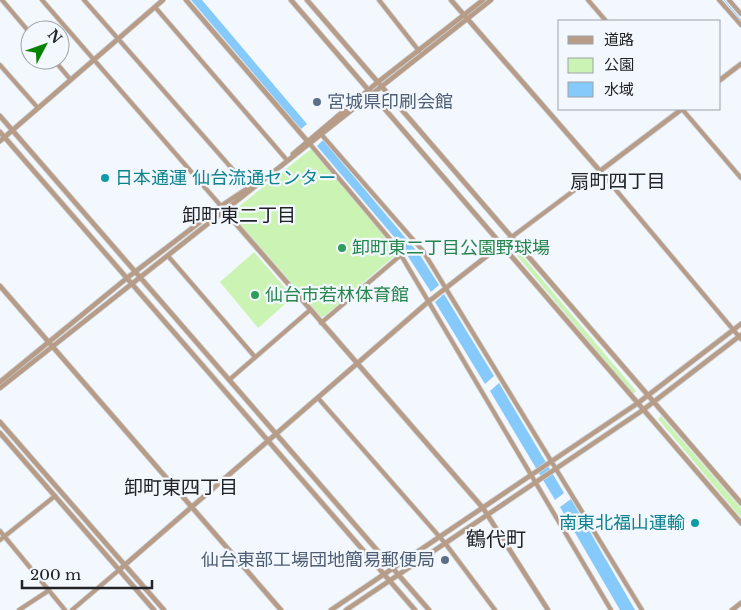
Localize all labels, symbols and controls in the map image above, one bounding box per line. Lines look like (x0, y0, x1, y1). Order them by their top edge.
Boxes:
north arrow (20, 20, 70, 70)
legend (558, 20, 721, 110)
text: N (44, 26, 66, 47)
text: 道路 (604, 30, 634, 49)
text: 公園 (604, 55, 634, 74)
text: 水域 (604, 80, 634, 99)
place label: 宮城県印刷会館 (327, 91, 453, 113)
marker: 宮城県印刷会館 (311, 96, 323, 108)
place label: 日本通運 仙台流通センター (115, 167, 336, 189)
district label: 扇町四丁目 (570, 170, 666, 193)
marker: 日本通運 仙台流通センター (99, 172, 111, 184)
district label: 卸町東二丁目 (182, 204, 296, 227)
place label: 卸町東二丁目公園野球場 (352, 237, 550, 259)
marker: 卸町東二丁目公園野球場 (336, 242, 348, 254)
place label: 仙台市若林体育館 (265, 284, 409, 306)
marker: 仙台市若林体育館 (249, 289, 261, 301)
district label: 卸町東四丁目 (124, 476, 238, 499)
place label: 南東北福山運輸 (559, 512, 685, 534)
marker: 南東北福山運輸 (689, 517, 701, 529)
district label: 鶴代町 (466, 527, 526, 551)
place label: 仙台東部工場団地簡易郵便局 (201, 549, 435, 571)
marker: 仙台東部工場団地簡易郵便局 (439, 554, 451, 566)
scale bar (22, 558, 152, 590)
text: 200 m (30, 565, 81, 584)

